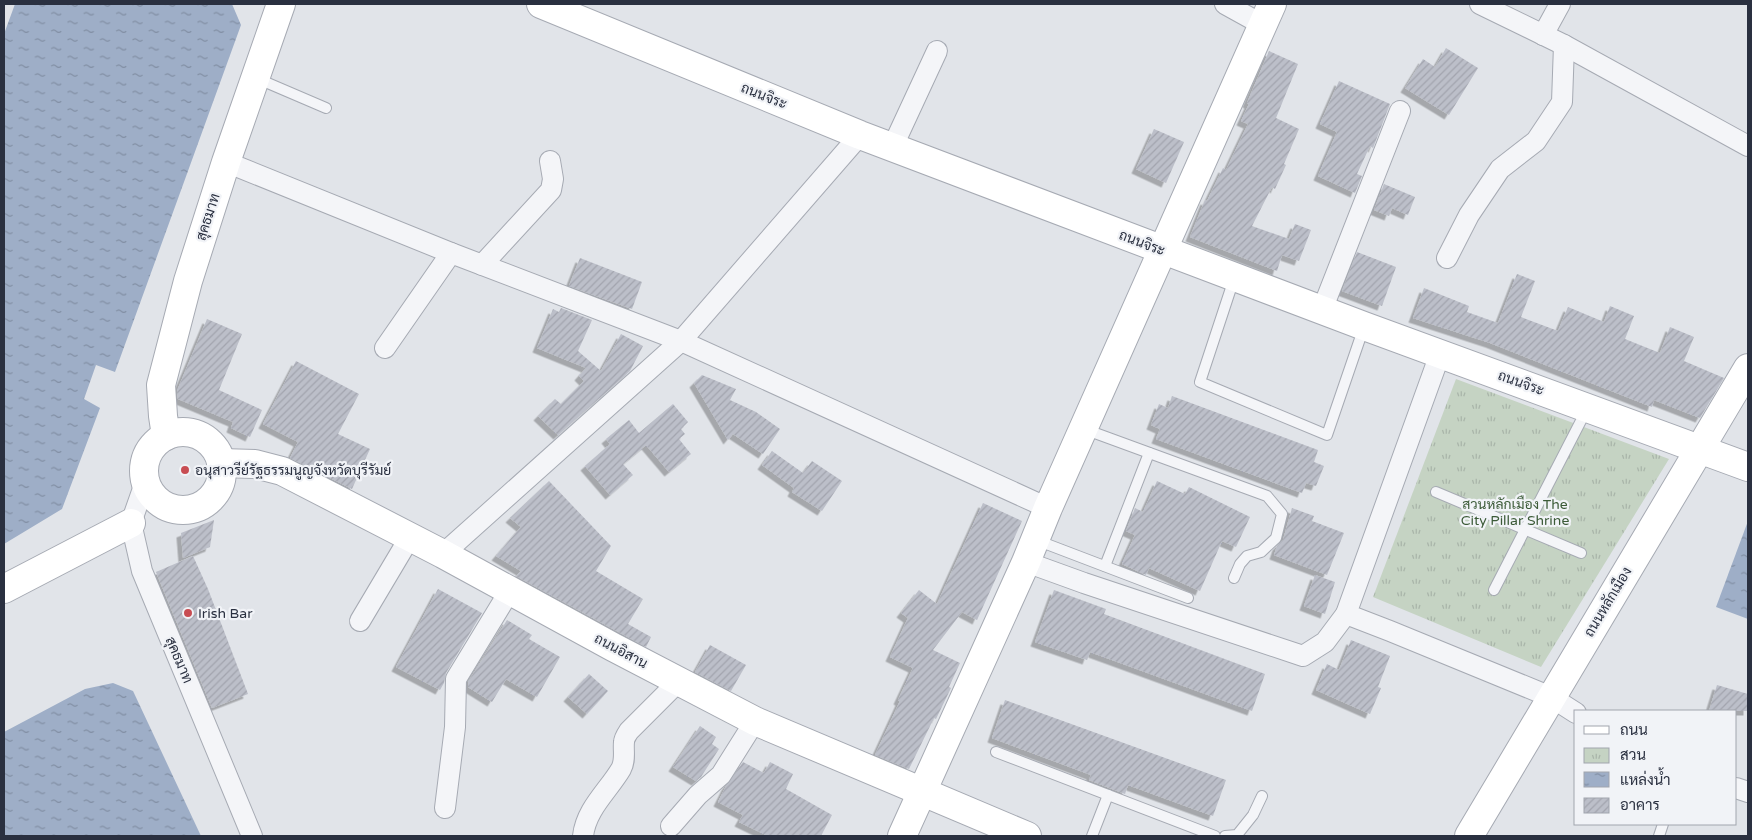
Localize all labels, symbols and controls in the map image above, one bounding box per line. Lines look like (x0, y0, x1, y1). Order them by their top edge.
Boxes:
street label: ถนนจิระ (739, 79, 789, 113)
street label: สุคธมาท (192, 191, 225, 243)
street label: ถนนจิระ (1117, 226, 1167, 260)
street label: ถนนจิระ (1496, 367, 1546, 399)
place label: อนุสาวรีย์รัฐธรรมนูญจังหวัดบุรีรัมย์ (195, 461, 391, 480)
marker: อนุสาวรีย์รัฐธรรมนูญจังหวัดบุรีรัมย์ (179, 464, 191, 476)
park label: สวนหลักเมือง The City Pillar Shrine (1461, 495, 1569, 529)
street label: ถนนหลักเมือง (1580, 563, 1636, 640)
place label: Irish Bar (198, 605, 253, 622)
marker: Irish Bar (182, 607, 194, 619)
street label: ถนนอิสาน (591, 630, 651, 672)
street label: สุคธมาท (161, 634, 196, 686)
legend (1574, 710, 1737, 825)
text: ถนน (1620, 721, 1648, 739)
text: สวน (1620, 746, 1646, 764)
text: แหล่งน้ำ (1620, 767, 1671, 789)
text: อาคาร (1620, 796, 1660, 814)

